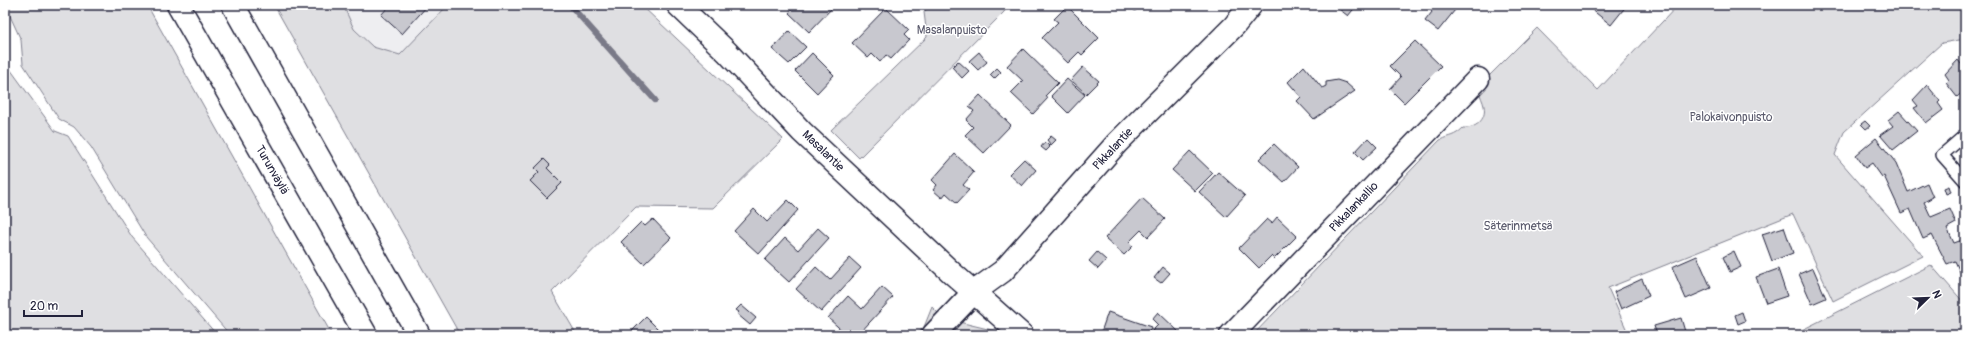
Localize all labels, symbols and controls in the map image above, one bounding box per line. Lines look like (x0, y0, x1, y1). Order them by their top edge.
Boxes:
park label: Masalanpuisto (917, 23, 988, 38)
park label: Palokaivonpuisto (1689, 110, 1773, 125)
street label: Pikkalantie (1090, 125, 1136, 173)
street label: Masalantie (799, 127, 847, 175)
street label: Turunväylä (252, 143, 292, 197)
street label: Pikkalankallio (1326, 178, 1382, 235)
park label: Säterinmetsä (1483, 219, 1553, 234)
north arrow (1908, 278, 1948, 318)
text: N (1929, 288, 1944, 301)
scale bar (24, 292, 82, 318)
text: 20 m (30, 299, 59, 314)

